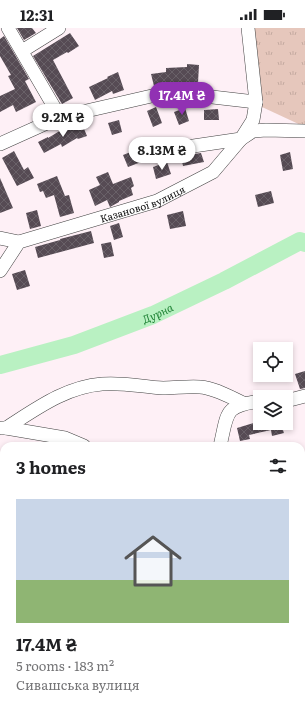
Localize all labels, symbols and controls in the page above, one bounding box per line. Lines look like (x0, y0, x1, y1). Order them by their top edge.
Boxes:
text: 12:31 (20, 3, 54, 26)
pin: 17.4M ₴ (145, 82, 219, 116)
text: 17.4M ₴ (159, 85, 205, 104)
pin: 9.2M ₴ (30, 104, 96, 138)
text: 9.2M ₴ (42, 107, 85, 126)
pin: 8.13M ₴ (125, 137, 199, 171)
text: 8.13M ₴ (138, 140, 186, 159)
street label: Казанової вулиця (98, 181, 187, 225)
water label: Дурна (139, 298, 176, 327)
map controls (253, 342, 293, 430)
button: locate (253, 342, 293, 382)
button: layers (253, 390, 293, 430)
text: 3 homes (16, 454, 86, 479)
icon: filters (267, 455, 289, 477)
icon: home (117, 525, 189, 597)
text: 17.4M ₴ (16, 631, 77, 656)
text: 5 rooms · 183 m² (16, 656, 114, 675)
text: Сивашська вулиця (16, 675, 140, 694)

